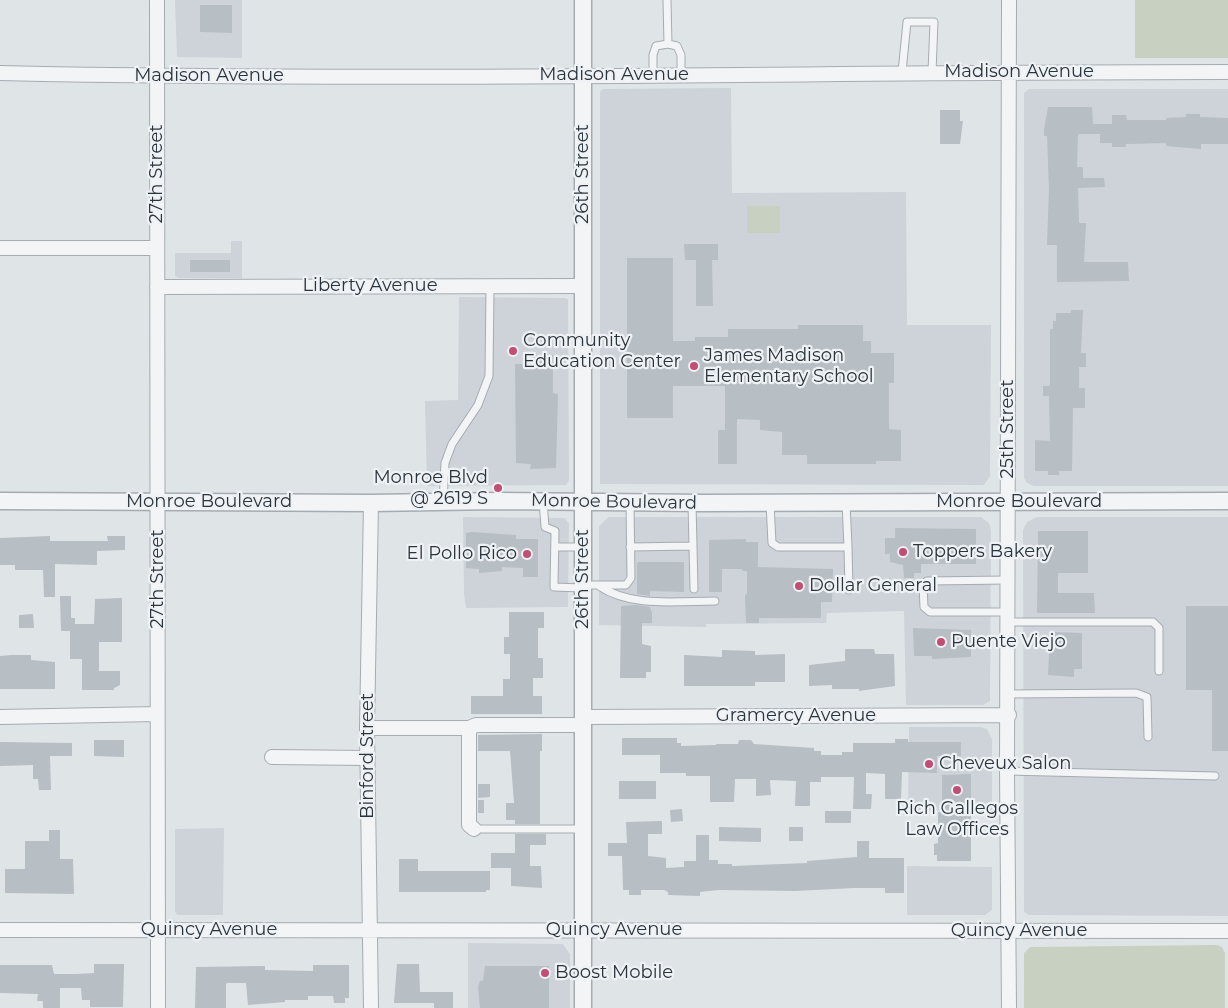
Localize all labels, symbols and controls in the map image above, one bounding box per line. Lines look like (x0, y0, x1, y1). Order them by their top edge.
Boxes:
street label: Madison Avenue (944, 61, 1094, 83)
street label: Madison Avenue (539, 64, 689, 86)
street label: Madison Avenue (134, 65, 284, 87)
street label: 27th Street (146, 124, 168, 224)
street label: 26th Street (572, 124, 594, 224)
street label: Liberty Avenue (302, 275, 438, 297)
place label: Community Education Center (523, 330, 681, 372)
marker: Community Education Center (507, 345, 519, 357)
place label: James Madison Elementary School (704, 345, 874, 388)
marker: James Madison Elementary School (688, 360, 700, 372)
street label: 25th Street (997, 379, 1019, 479)
place label: Monroe Blvd @ 2619 S (373, 467, 488, 509)
marker: Monroe Blvd @ 2619 S (492, 482, 504, 494)
street label: Monroe Boulevard (531, 490, 697, 514)
street label: Monroe Boulevard (126, 491, 292, 513)
street label: Monroe Boulevard (936, 491, 1102, 513)
street label: 27th Street (147, 529, 169, 629)
street label: 26th Street (572, 529, 594, 629)
place label: Toppers Bakery (913, 541, 1052, 563)
place label: El Pollo Rico (407, 543, 517, 565)
marker: Toppers Bakery (897, 546, 909, 558)
marker: El Pollo Rico (521, 548, 533, 560)
place label: Dollar General (809, 575, 937, 597)
marker: Dollar General (793, 580, 805, 592)
place label: Puente Viejo (951, 631, 1066, 653)
marker: Puente Viejo (935, 636, 947, 648)
street label: Binford Street (357, 693, 379, 819)
street label: Gramercy Avenue (716, 705, 876, 727)
place label: Cheveux Salon (939, 753, 1071, 775)
marker: Cheveux Salon (923, 758, 935, 770)
marker: Rich Gallegos Law Offices (951, 784, 963, 796)
place label: Rich Gallegos Law Offices (896, 798, 1018, 841)
street label: Quincy Avenue (141, 919, 277, 941)
street label: Quincy Avenue (546, 919, 682, 941)
street label: Quincy Avenue (951, 920, 1087, 942)
place label: Boost Mobile (555, 962, 673, 984)
marker: Boost Mobile (539, 967, 551, 979)

